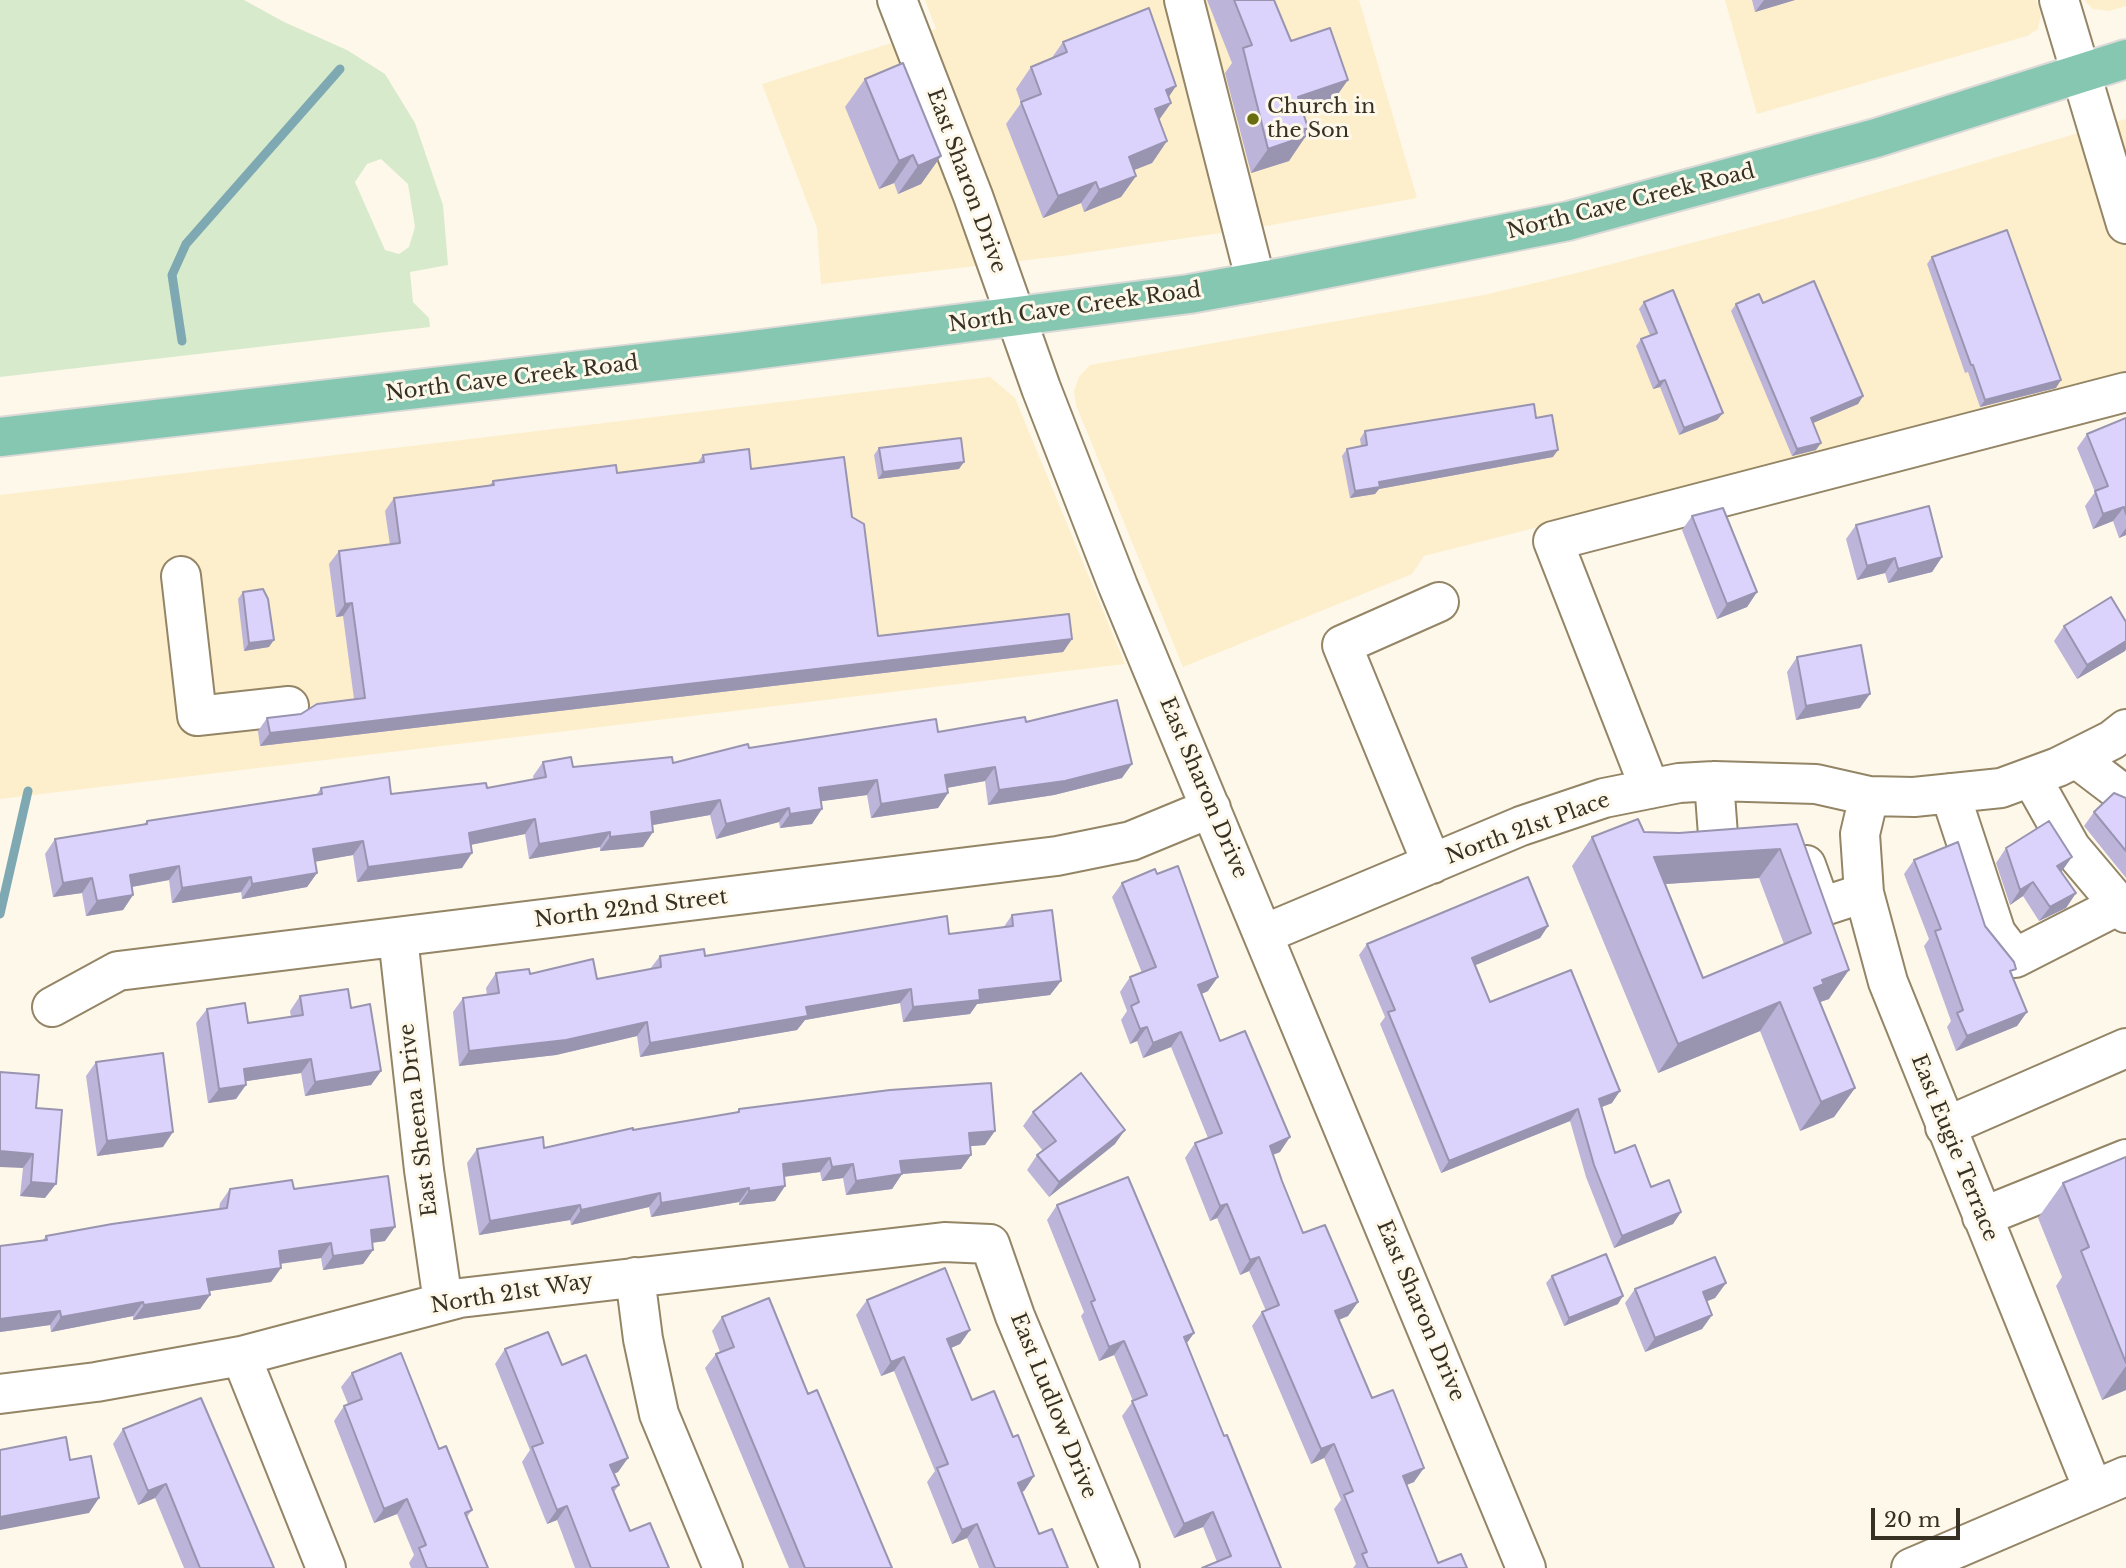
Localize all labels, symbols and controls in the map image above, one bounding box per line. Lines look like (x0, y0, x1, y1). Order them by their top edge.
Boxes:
street label: East Sharon Drive (921, 86, 1011, 276)
place label: Church in the Son (1267, 94, 1376, 144)
marker: Church in the Son (1245, 111, 1261, 127)
street label: North Cave Creek Road (1505, 159, 1757, 245)
street label: North Cave Creek Road (947, 278, 1203, 338)
street label: North Cave Creek Road (384, 351, 640, 407)
street label: East Sharon Drive (1153, 694, 1253, 882)
street label: North 21st Place (1443, 788, 1613, 870)
street label: North 22nd Street (533, 885, 729, 933)
street label: East Sheena Drive (395, 1022, 443, 1218)
street label: East Eugie Terrace (1905, 1051, 2003, 1245)
street label: East Sharon Drive (1370, 1217, 1470, 1405)
street label: North 21st Way (429, 1269, 595, 1319)
street label: East Ludlow Drive (1004, 1310, 1102, 1502)
scale bar (1874, 1494, 1963, 1538)
text: 20 m (1884, 1507, 1941, 1533)

